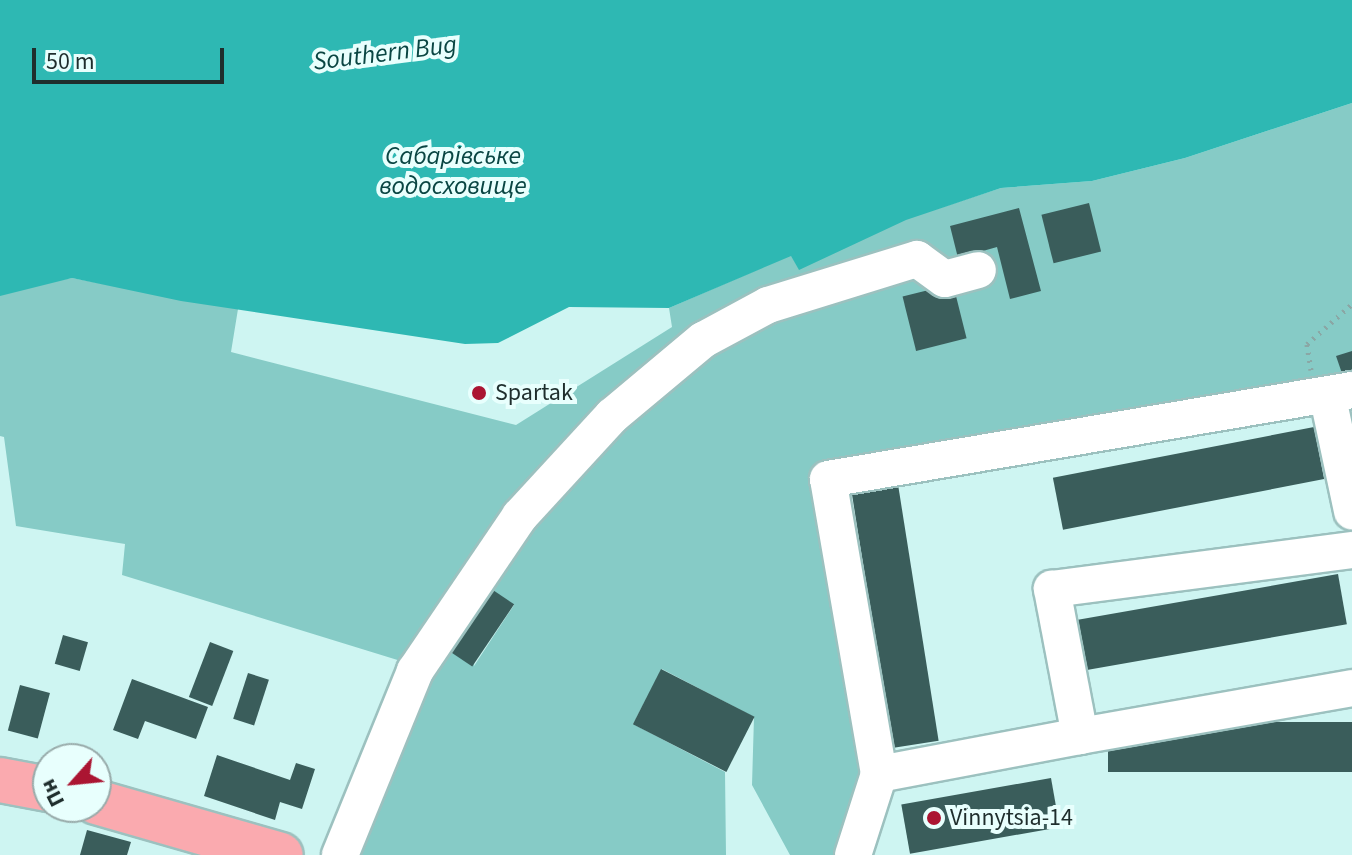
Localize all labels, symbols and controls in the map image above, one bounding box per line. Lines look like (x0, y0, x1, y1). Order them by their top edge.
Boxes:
water label: Southern Bug (311, 29, 459, 77)
scale bar (36, 32, 228, 82)
text: 50 m (46, 44, 95, 79)
water label: Сабарівське водосховище (379, 140, 527, 202)
place label: Spartak (495, 379, 573, 407)
marker: Spartak (470, 384, 488, 402)
north arrow (32, 743, 112, 823)
text: Пн (32, 774, 73, 812)
place label: Vinnytsia-14 (950, 804, 1073, 832)
marker: Vinnytsia-14 (925, 809, 943, 827)

